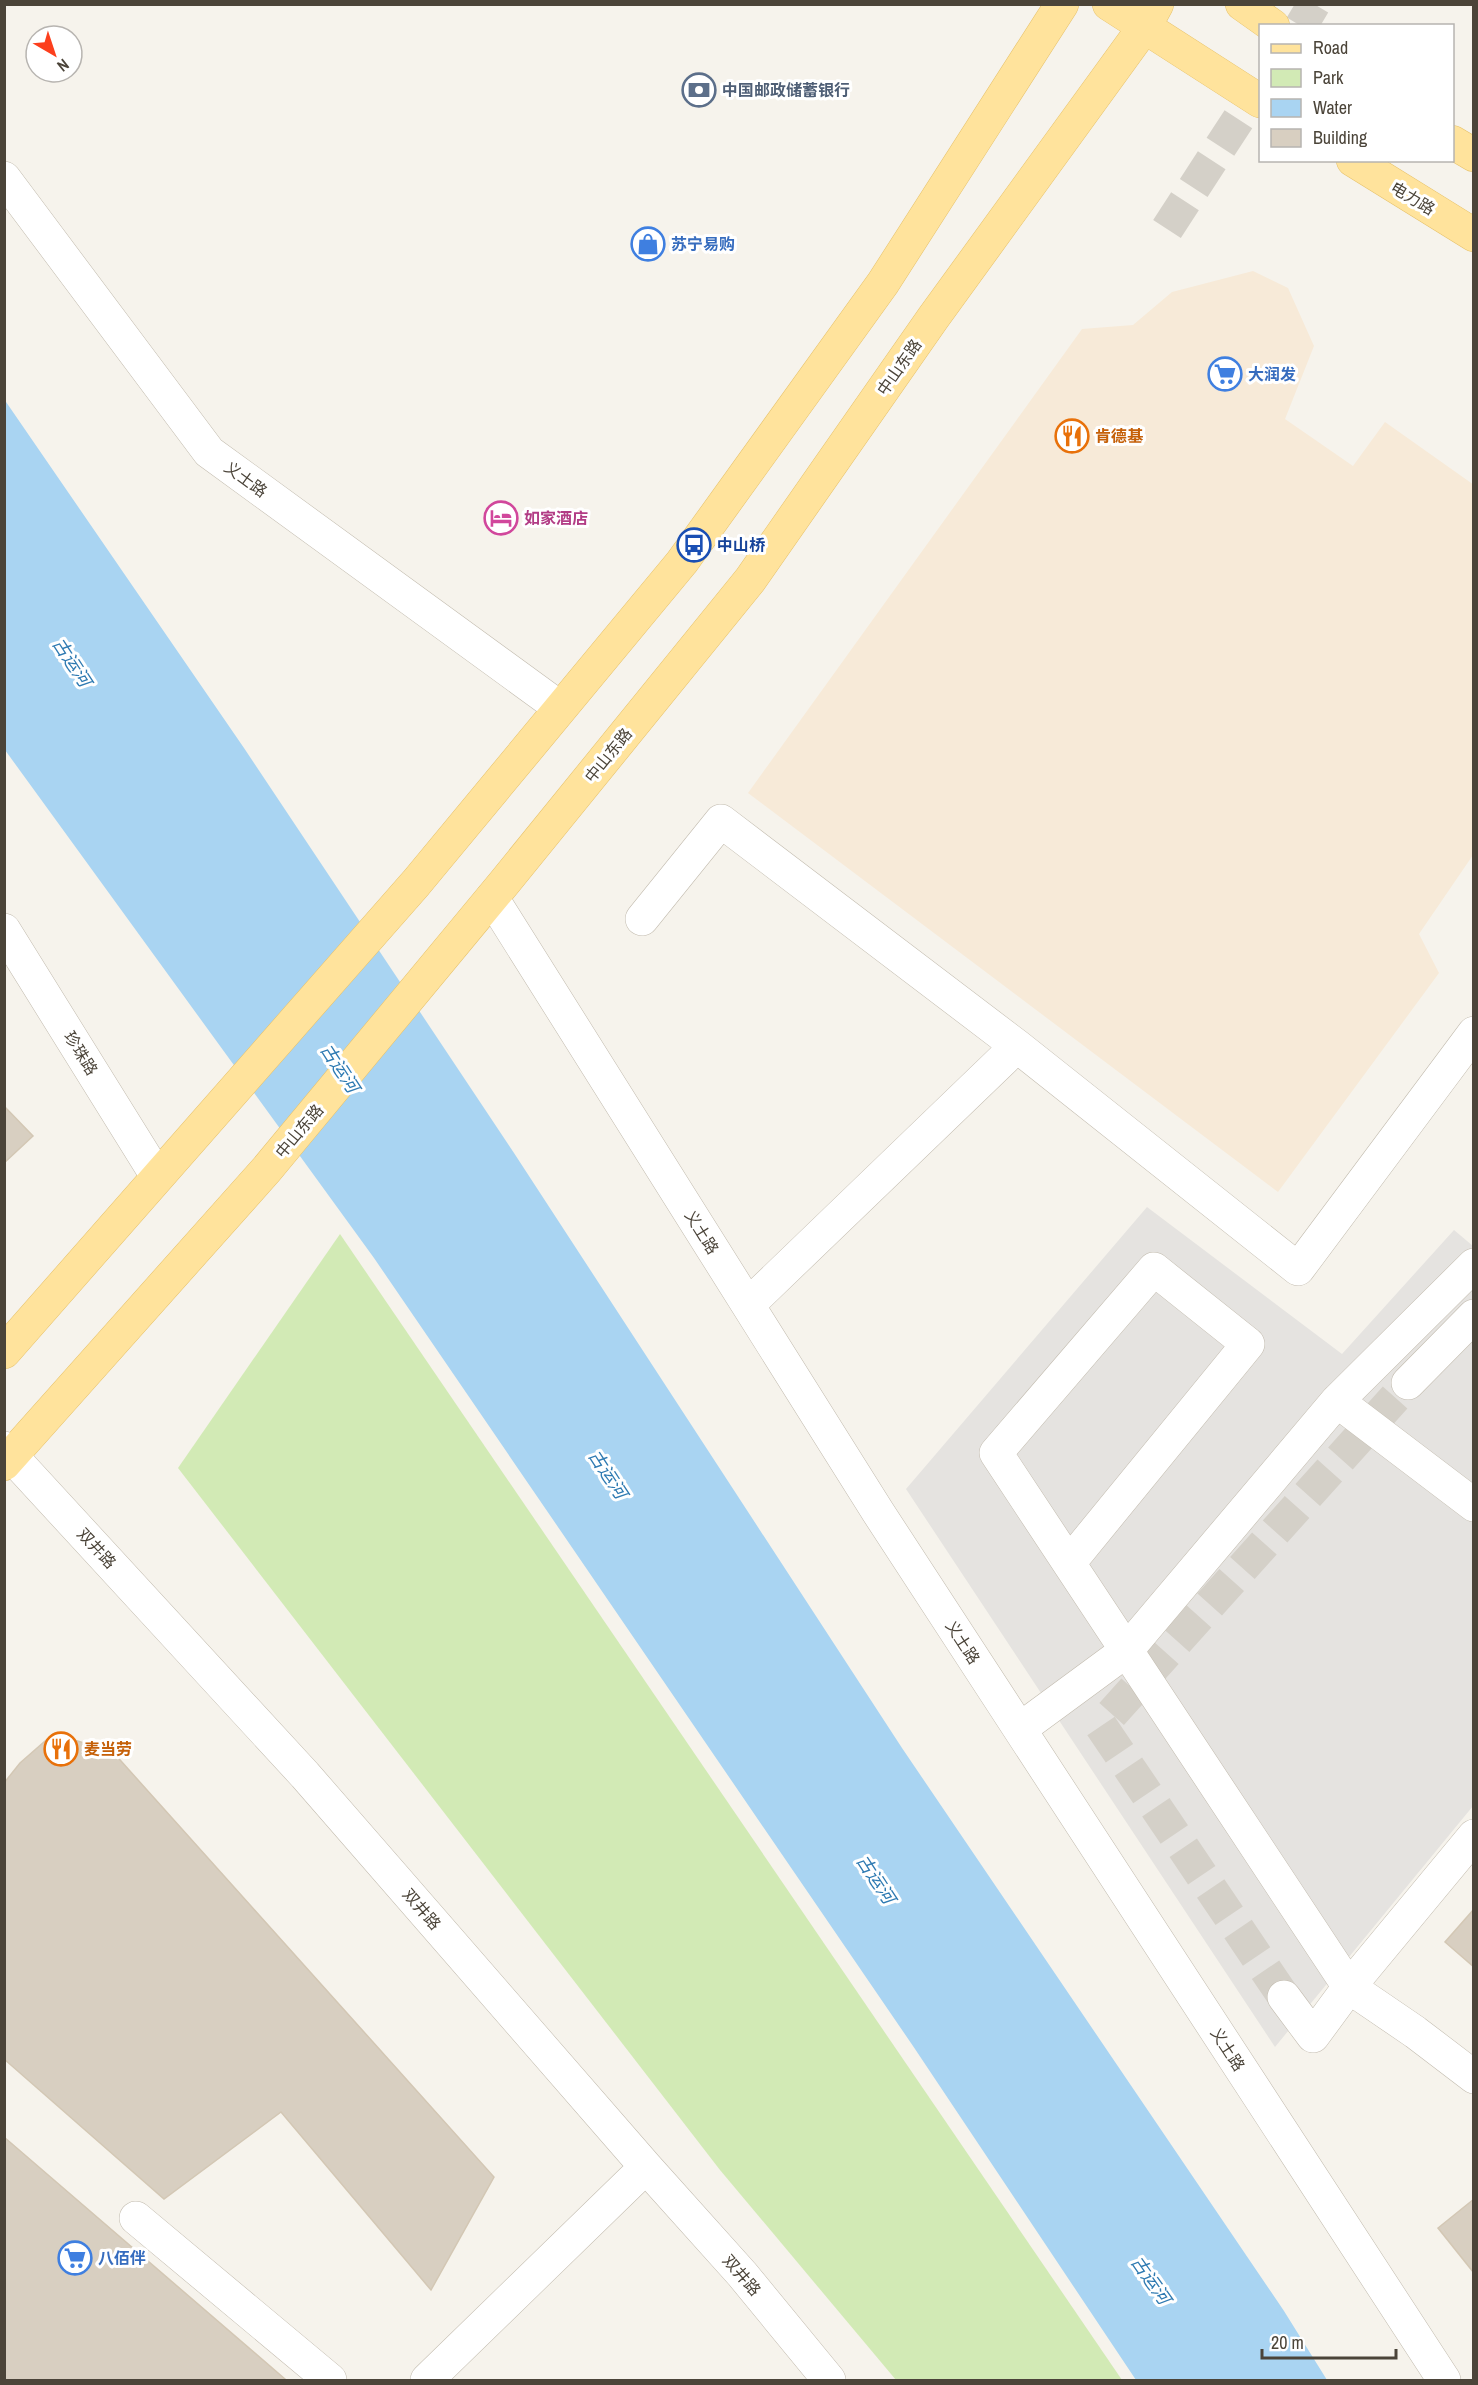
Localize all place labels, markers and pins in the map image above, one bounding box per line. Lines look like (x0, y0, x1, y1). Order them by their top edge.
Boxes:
bank icon: 中国邮政储蓄银行 (681, 72, 717, 108)
place label: 中国邮政储蓄银行 (722, 79, 850, 101)
shop icon: 苏宁易购 (630, 226, 666, 262)
place label: 苏宁易购 (671, 233, 735, 255)
supermarket icon: 大润发 (1207, 356, 1243, 392)
place label: 大润发 (1248, 363, 1296, 385)
restaurant icon: 肯德基 (1054, 418, 1090, 454)
place label: 肯德基 (1095, 425, 1144, 447)
hotel icon: 如家酒店 (483, 500, 519, 536)
place label: 如家酒店 (524, 507, 588, 529)
bus stop icon: 中山桥 (676, 527, 712, 563)
place label: 中山桥 (717, 534, 766, 556)
restaurant icon: 麦当劳 (43, 1731, 79, 1767)
place label: 麦当劳 (84, 1738, 132, 1760)
supermarket icon: 八佰伴 (57, 2240, 93, 2276)
place label: 八佰伴 (98, 2247, 146, 2269)

